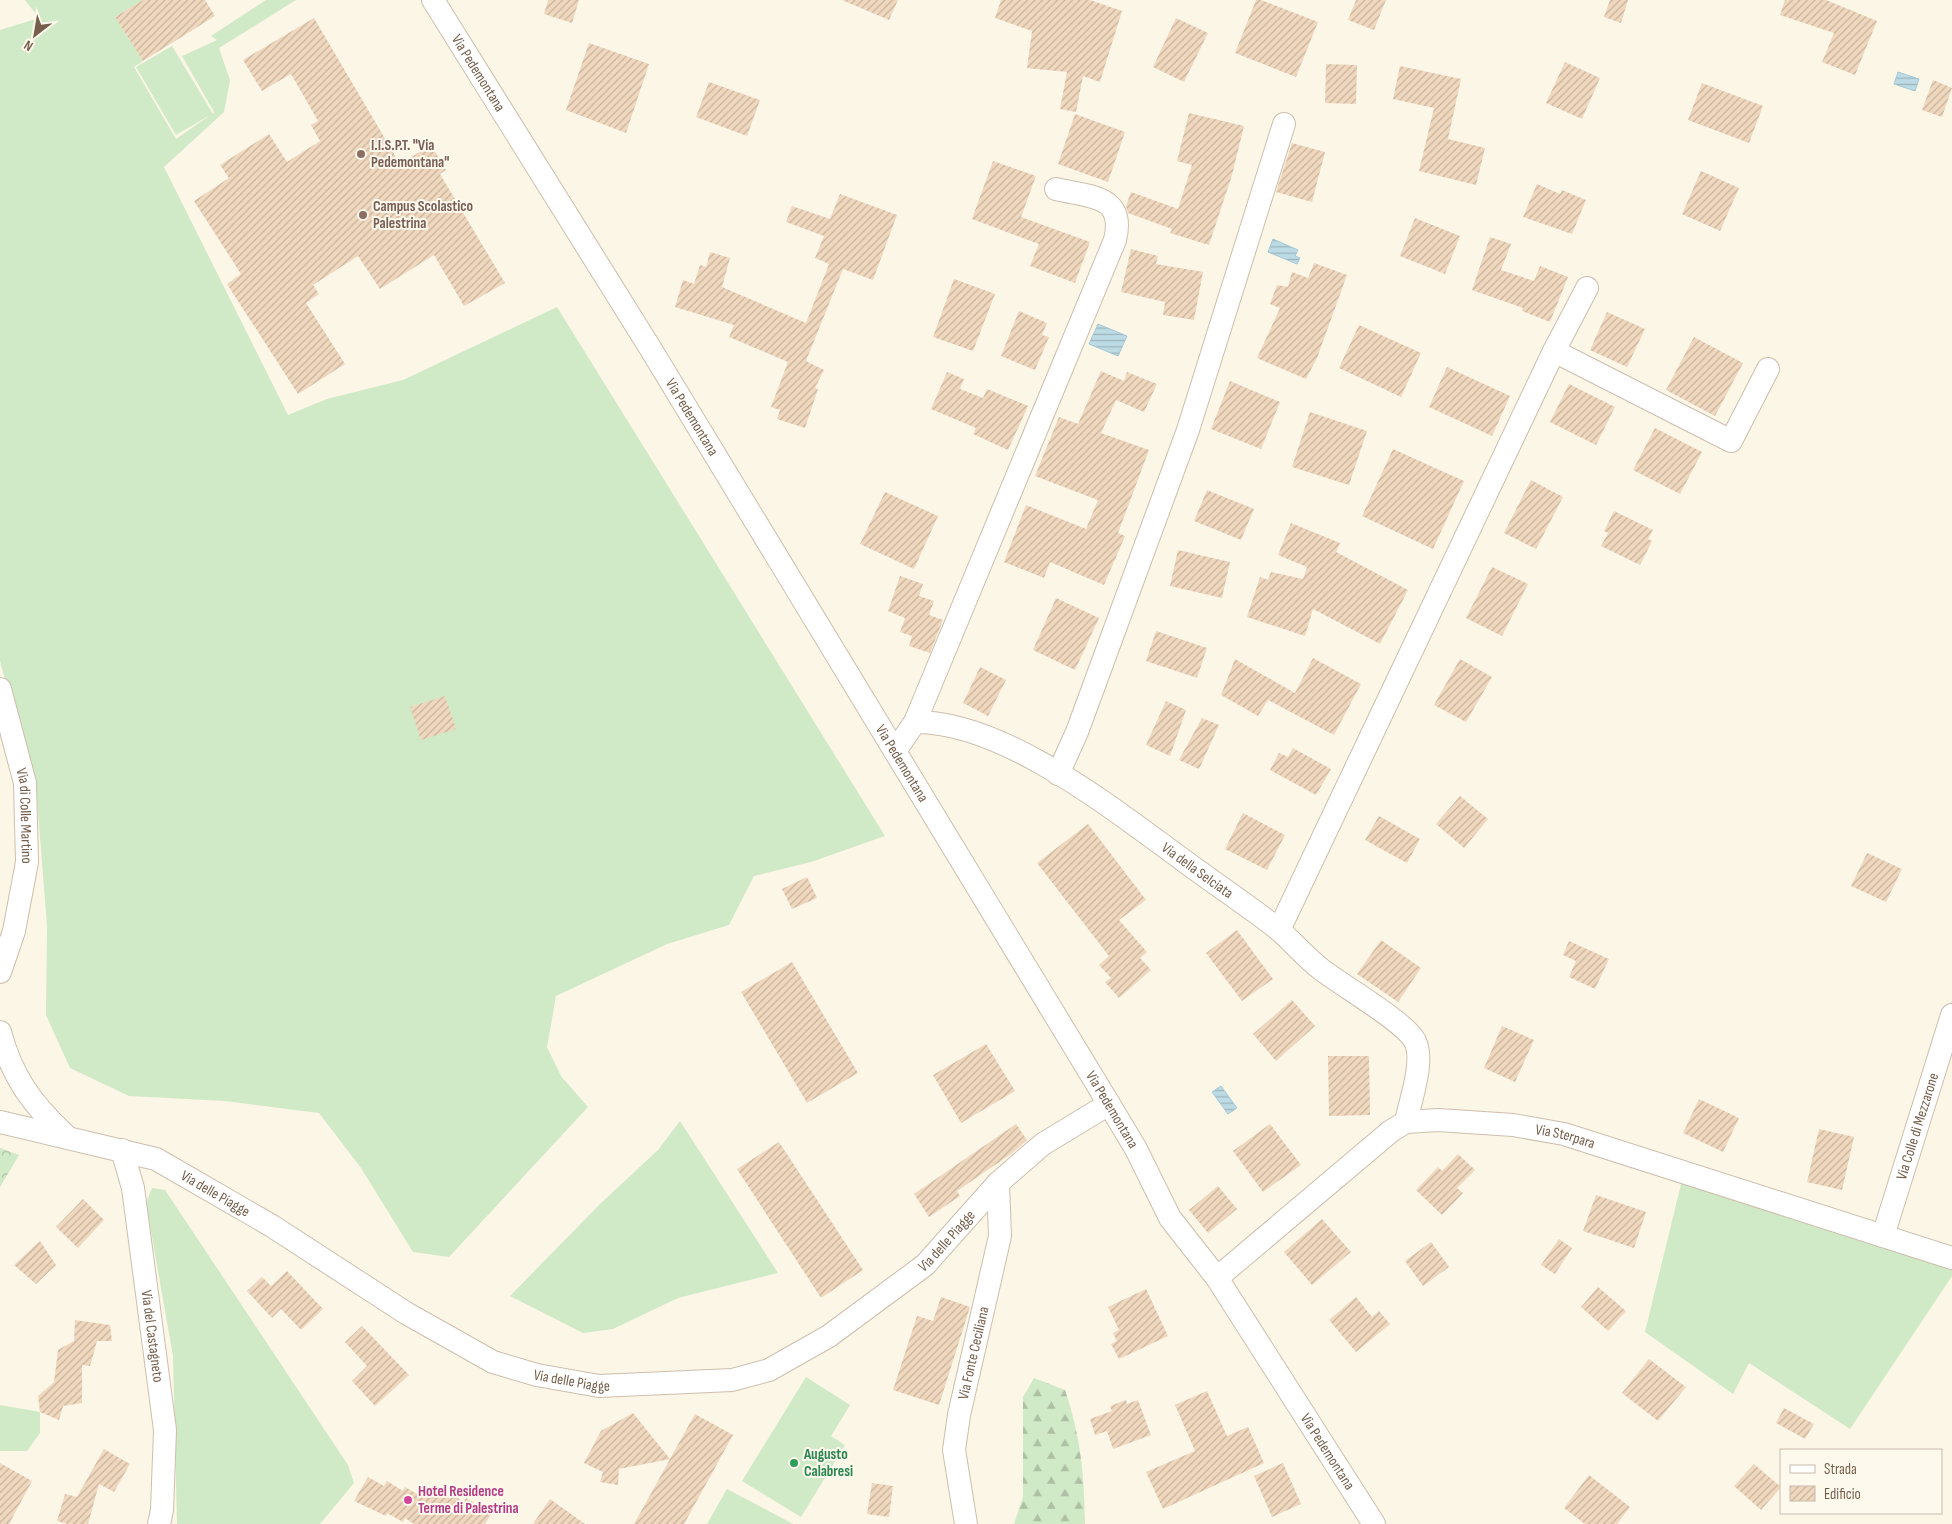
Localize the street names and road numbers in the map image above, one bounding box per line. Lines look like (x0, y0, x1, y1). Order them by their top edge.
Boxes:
street label: Via Pedemontana (447, 31, 509, 115)
street label: Via Pedemontana (661, 375, 723, 460)
street label: Via Pedemontana (871, 721, 933, 806)
street label: Via di Colle Martino (11, 766, 36, 864)
street label: Via della Selciata (1158, 838, 1237, 903)
street label: Via Pedemontana (1081, 1068, 1143, 1152)
street label: Via Colle di Mezzarone (1892, 1071, 1943, 1182)
street label: Via Sterpara (1534, 1120, 1598, 1153)
street label: Via delle Piagge (177, 1166, 253, 1221)
street label: Via delle Piagge (915, 1206, 980, 1277)
street label: Via del Castagneto (137, 1289, 168, 1383)
street label: Via Fonte Ceciliana (954, 1305, 994, 1401)
street label: Via delle Piagge (532, 1366, 610, 1396)
street label: Via Pedemontana (1296, 1410, 1359, 1494)

